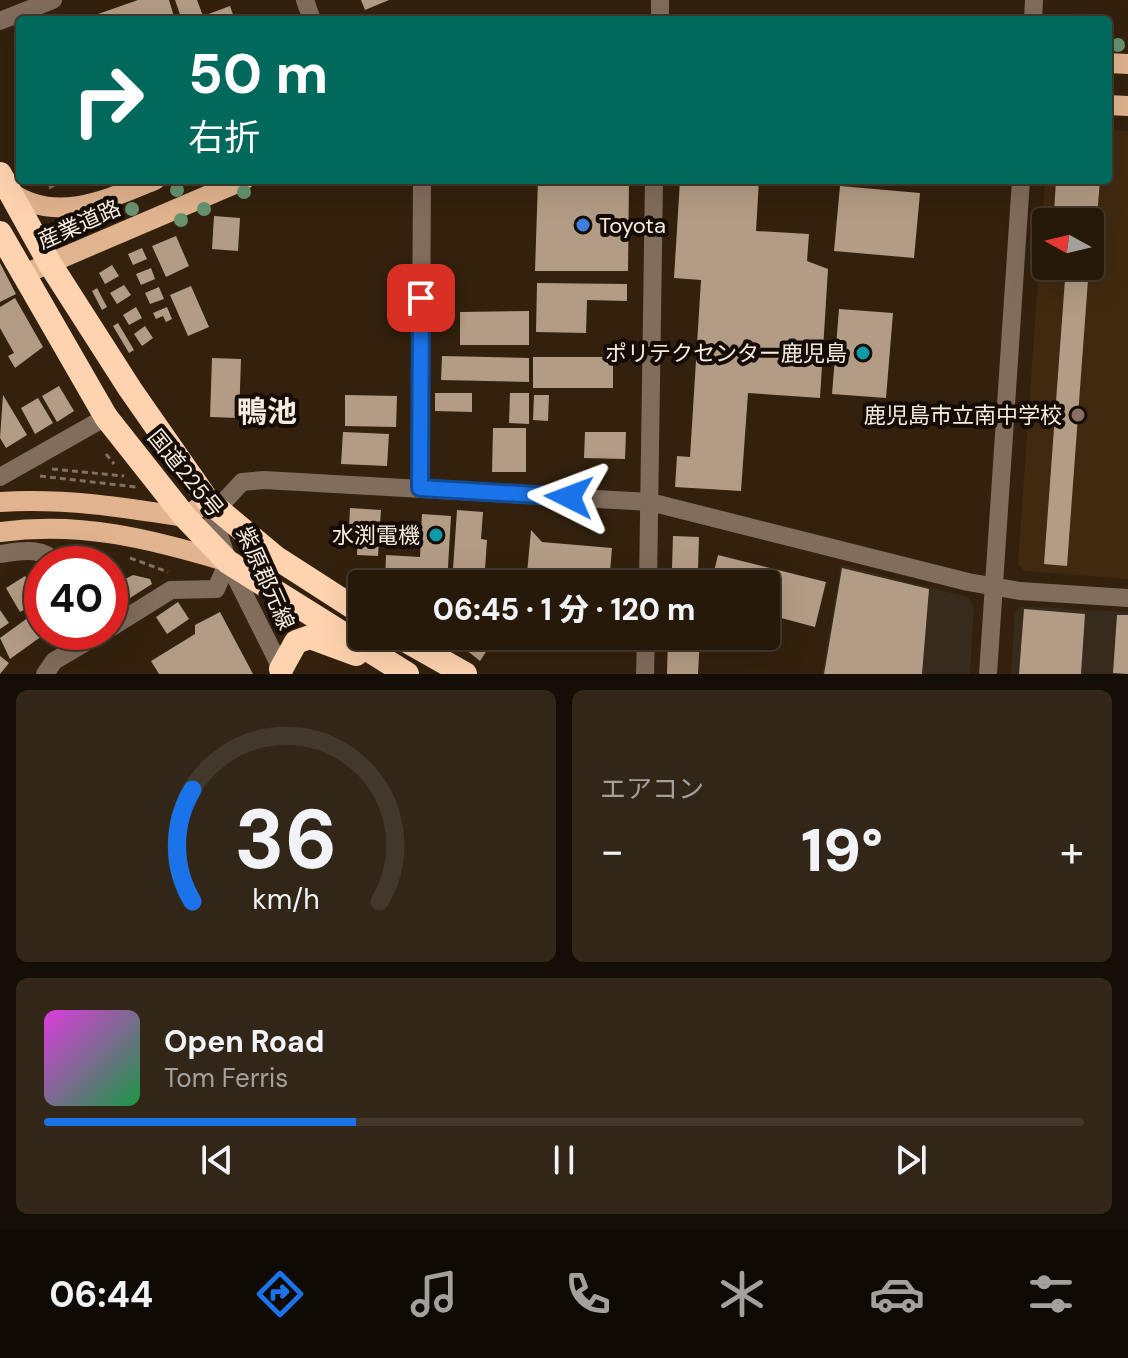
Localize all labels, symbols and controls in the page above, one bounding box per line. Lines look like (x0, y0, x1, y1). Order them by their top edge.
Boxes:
text: 50 m (188, 37, 328, 110)
icon: right (56, 48, 160, 152)
text: 右折 (188, 114, 260, 161)
street label: 産業道路 (33, 193, 125, 256)
north arrow (1032, 208, 1104, 280)
map controls (1032, 208, 1104, 280)
place label: Toyota (599, 211, 666, 240)
marker: Toyota (574, 216, 592, 234)
pin (387, 264, 455, 332)
icon: arrive (399, 276, 443, 320)
place label: ポリテクセンター鹿児島 (605, 339, 847, 368)
marker: ポリテクセンター鹿児島 (854, 344, 872, 362)
district label: 鴨池 (237, 392, 297, 431)
place label: 鹿児島市立南中学校 (864, 401, 1062, 430)
marker: 鹿児島市立南中学校 (1069, 406, 1087, 424)
street label: 国道225号 (141, 423, 230, 523)
position arrow (527, 455, 611, 539)
place label: 水渕電機 (332, 521, 420, 550)
street label: 紫原郡元線 (230, 522, 301, 634)
marker: 水渕電機 (427, 526, 445, 544)
speed limit sign: 40 (24, 546, 128, 650)
text: 06:45 · 1 分 · 120 m (433, 590, 695, 629)
text: エアコン (600, 772, 704, 806)
text: 36 (235, 785, 337, 894)
text: 19° (801, 811, 883, 890)
text: − (600, 822, 624, 880)
text: + (1060, 822, 1084, 880)
text: km/h (252, 881, 320, 918)
text: Open Road (164, 1022, 324, 1061)
text: Tom Ferris (164, 1061, 288, 1095)
icon: previous (195, 1138, 239, 1182)
icon: pause (542, 1138, 586, 1182)
icon: next (889, 1138, 933, 1182)
icon: directions (252, 1266, 308, 1322)
icon: music (406, 1266, 462, 1322)
icon: phone (560, 1266, 616, 1322)
icon: climate (714, 1266, 770, 1322)
icon: car (869, 1266, 925, 1322)
icon: filters (1023, 1266, 1079, 1322)
text: 06:44 (49, 1271, 153, 1318)

